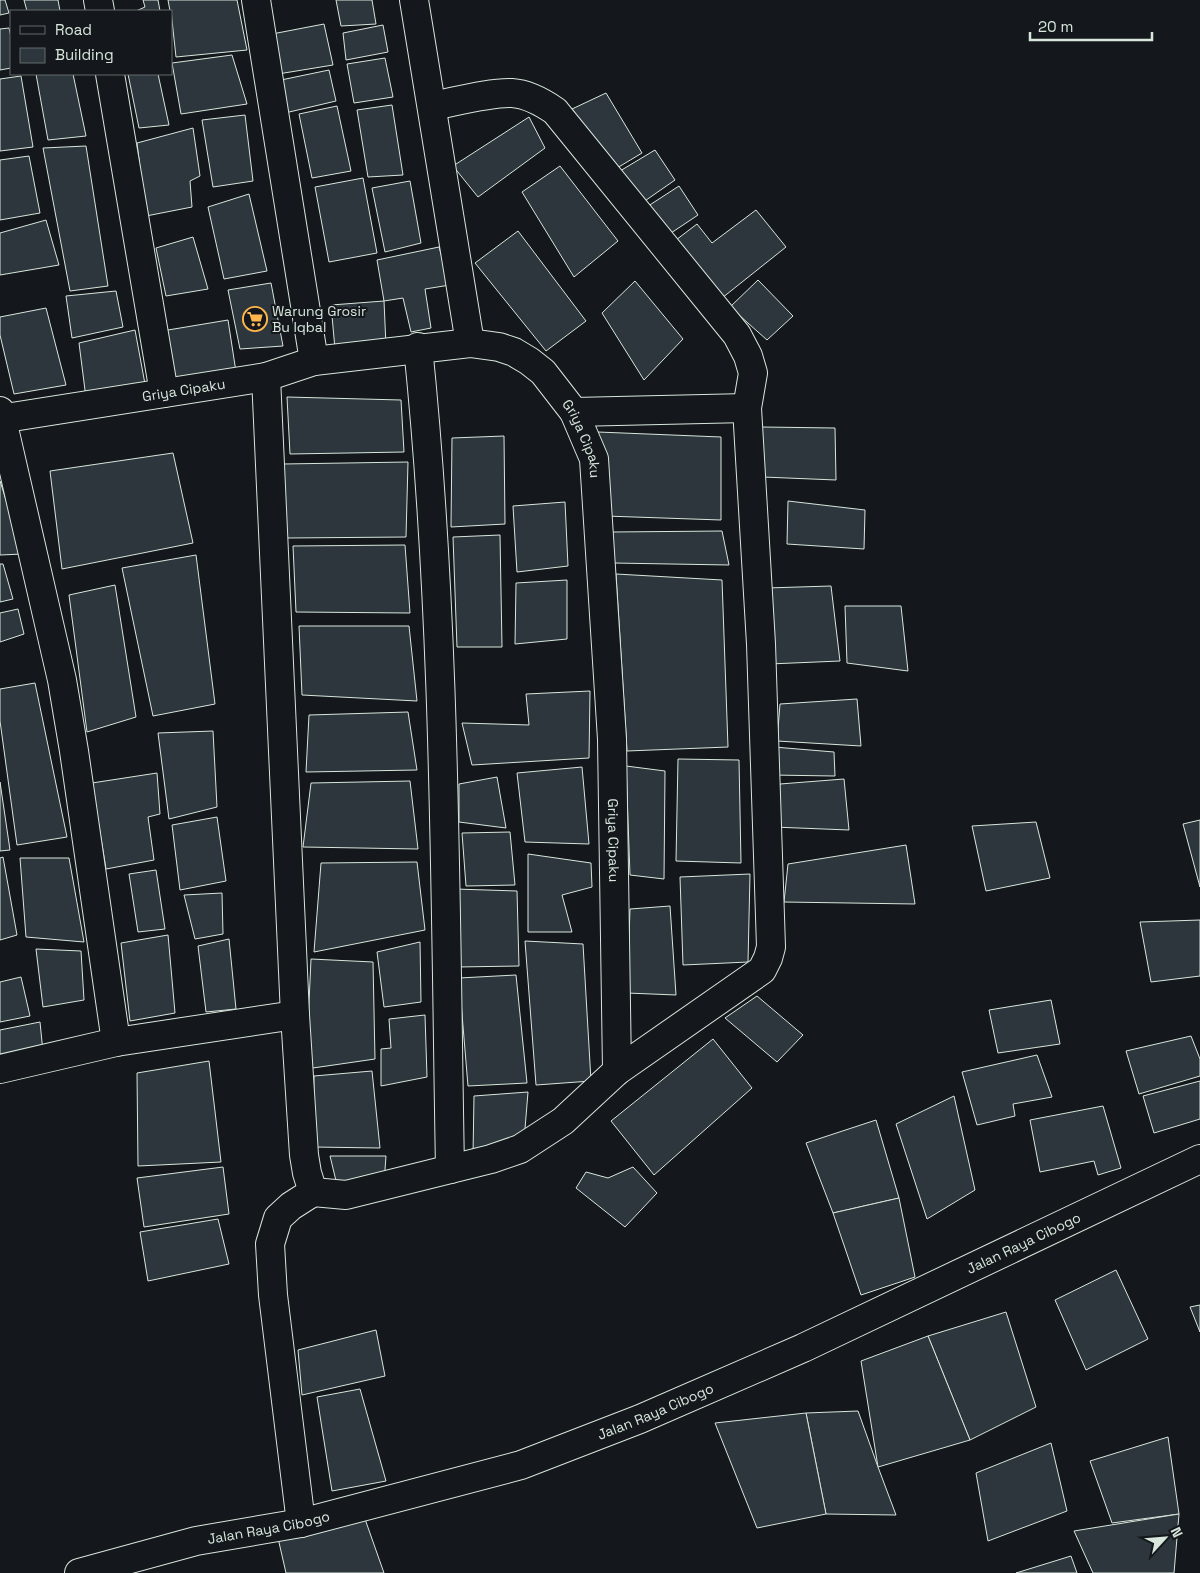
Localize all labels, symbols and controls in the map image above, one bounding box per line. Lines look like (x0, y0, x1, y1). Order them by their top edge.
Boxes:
legend (10, 10, 172, 75)
scale bar (1030, 10, 1152, 42)
text: 20 m (1038, 17, 1073, 36)
text: Road (55, 20, 92, 39)
text: Building (55, 45, 114, 64)
place label: Warung Grosir Bu Iqbal (272, 302, 366, 336)
supermarket icon: Warung Grosir Bu Iqbal (242, 306, 268, 332)
street label: Griya Cipaku (141, 375, 227, 405)
street label: Griya Cipaku (558, 396, 604, 478)
street label: Griya Cipaku (604, 798, 623, 882)
street label: Jalan Raya Cibogo (963, 1208, 1084, 1278)
street label: Jalan Raya Cibogo (595, 1379, 716, 1444)
street label: Jalan Raya Cibogo (206, 1507, 332, 1548)
north arrow (1140, 1513, 1190, 1563)
text: N (1167, 1524, 1187, 1540)

